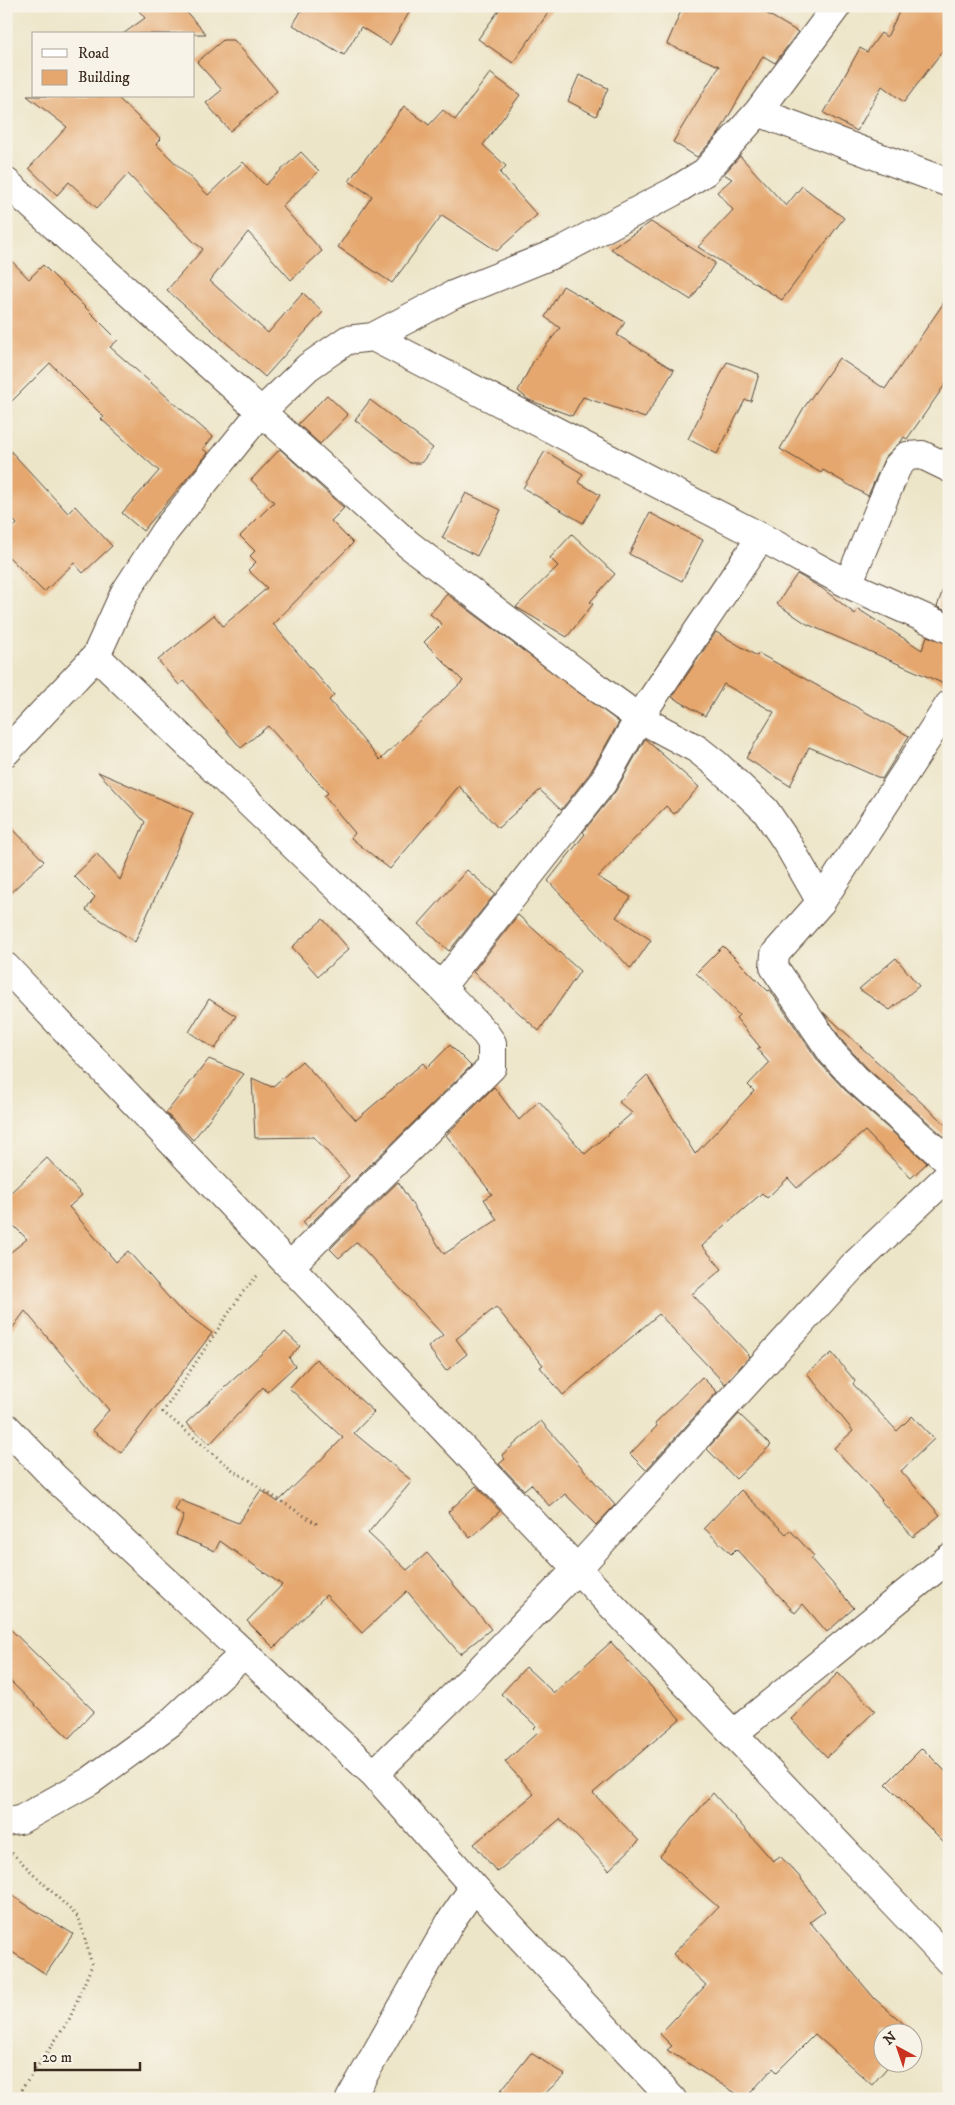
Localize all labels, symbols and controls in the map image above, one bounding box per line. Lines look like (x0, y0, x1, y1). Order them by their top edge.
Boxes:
legend (32, 32, 195, 98)
text: Road (78, 44, 110, 63)
text: Building (78, 68, 130, 87)
north arrow (872, 2022, 922, 2072)
text: N (880, 2028, 901, 2049)
scale bar (35, 2040, 140, 2072)
text: 20 m (42, 2048, 72, 2067)

